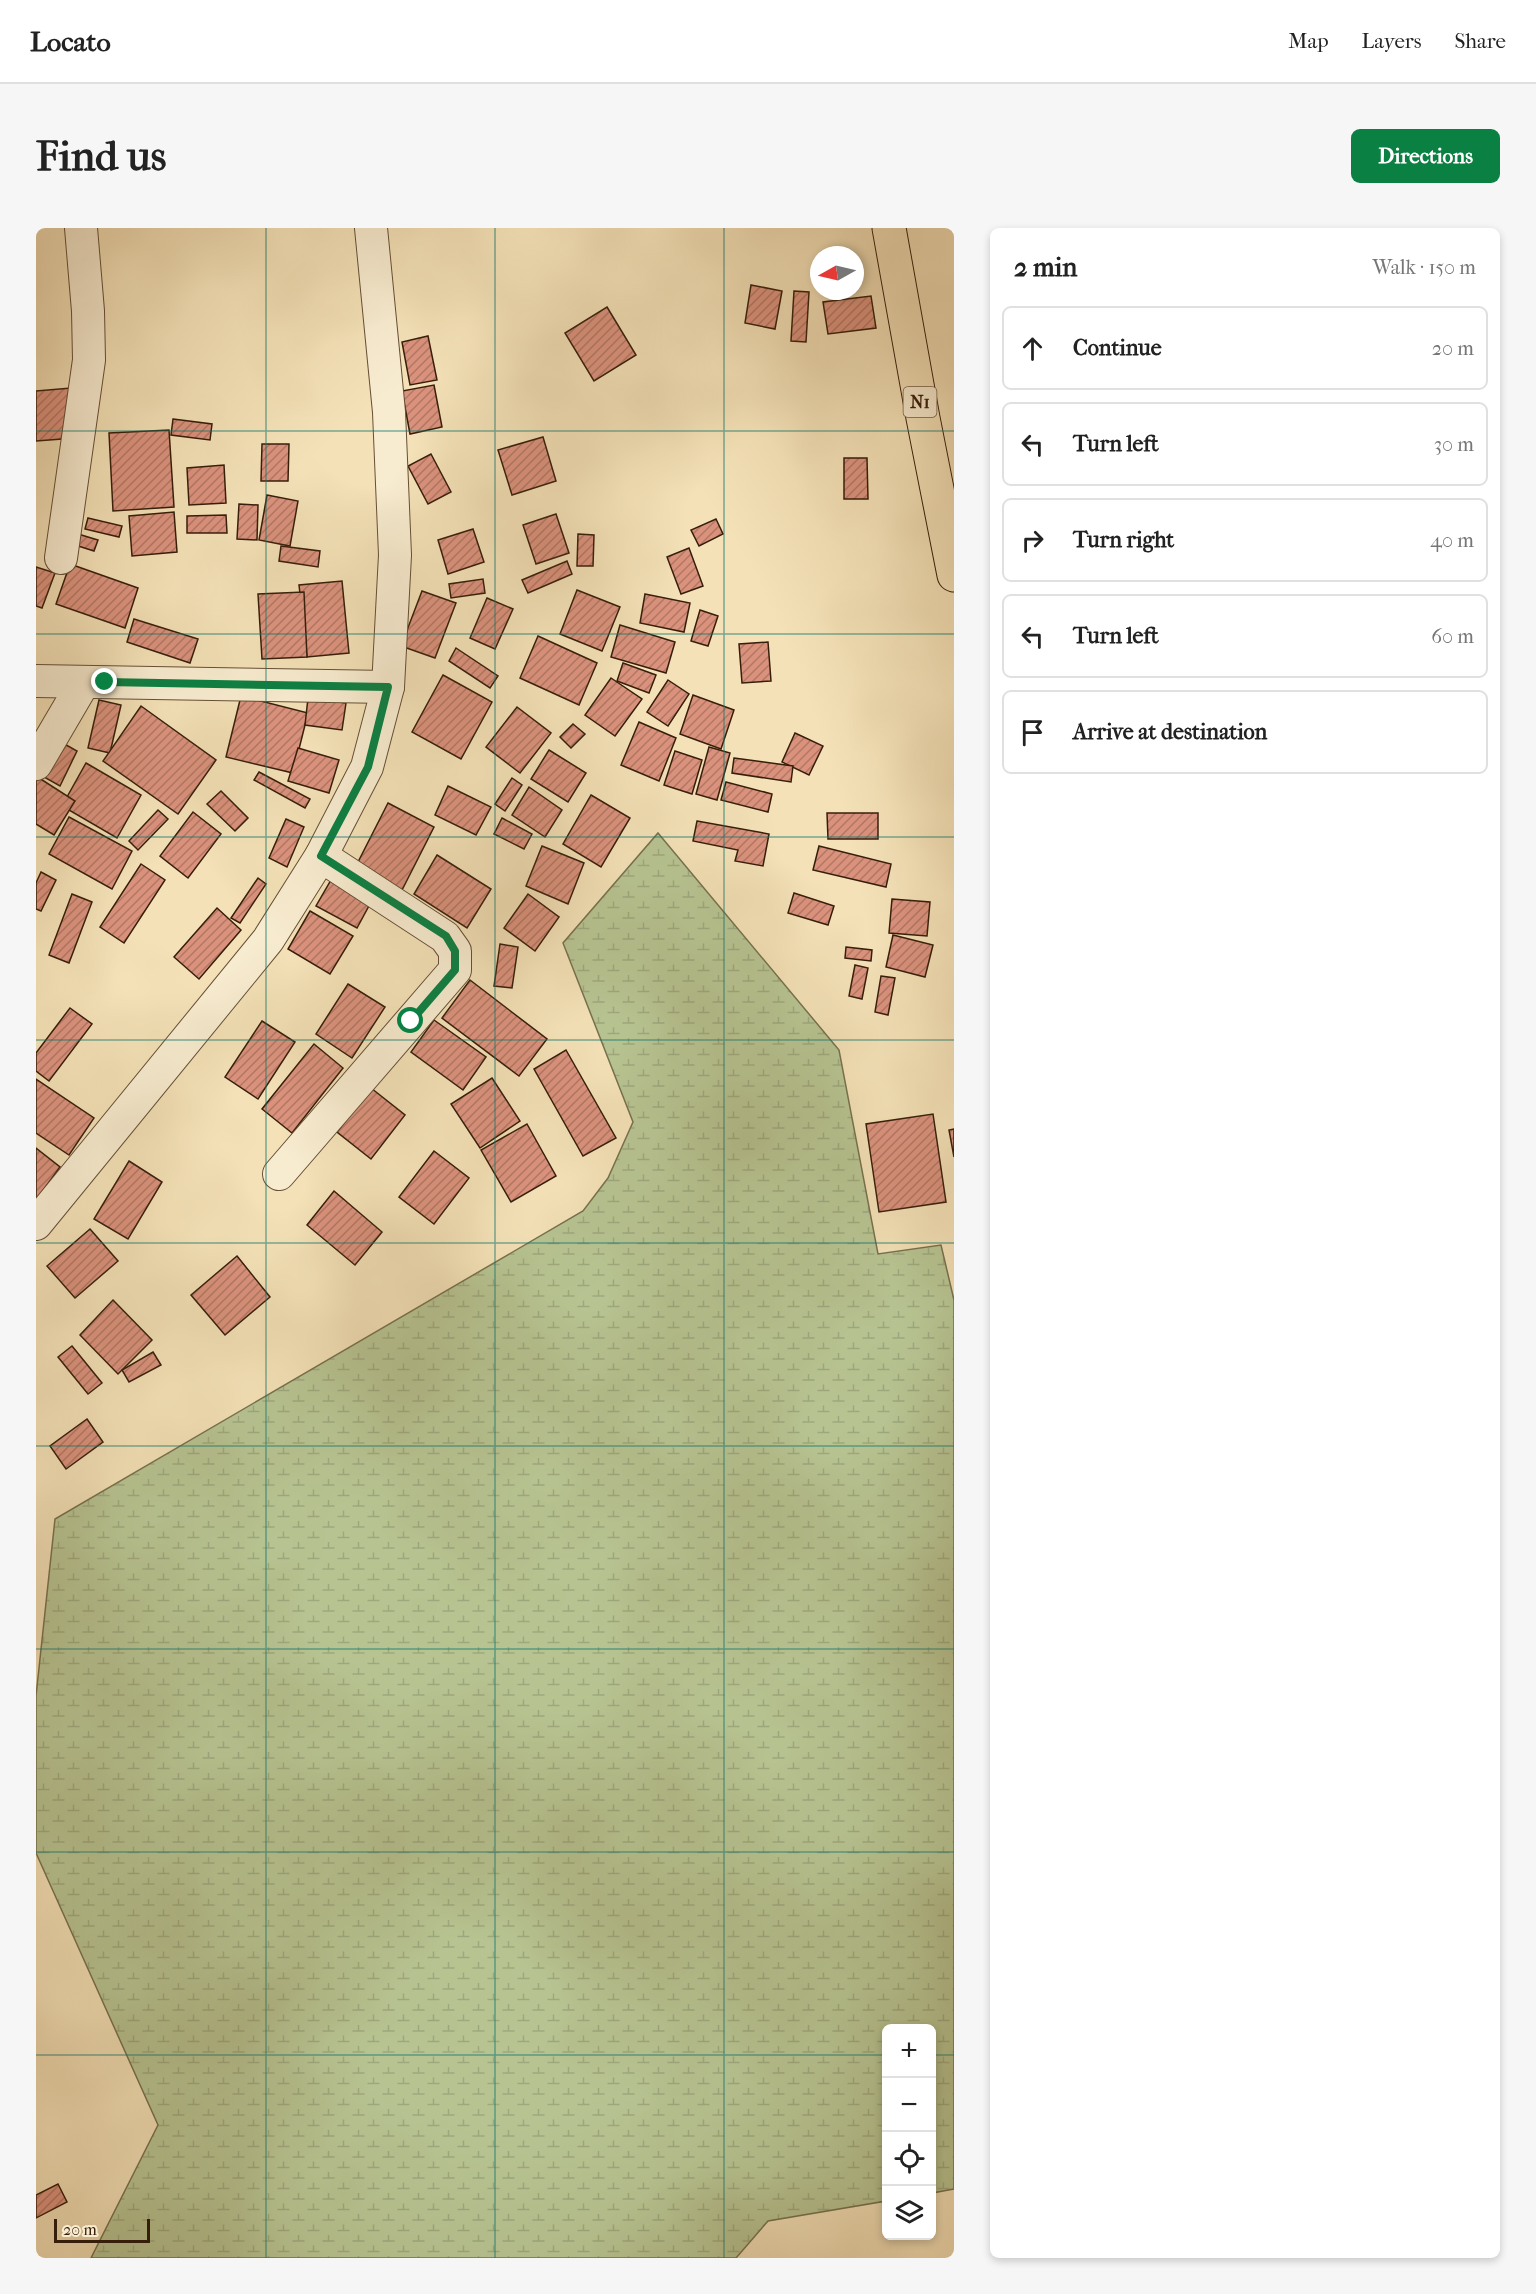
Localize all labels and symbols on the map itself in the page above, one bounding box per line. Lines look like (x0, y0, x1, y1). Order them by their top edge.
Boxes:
north arrow (810, 246, 864, 300)
road number: N1 (904, 387, 936, 417)
route end (91, 668, 117, 694)
route start (397, 1007, 423, 1033)
scale bar (54, 2216, 150, 2244)

